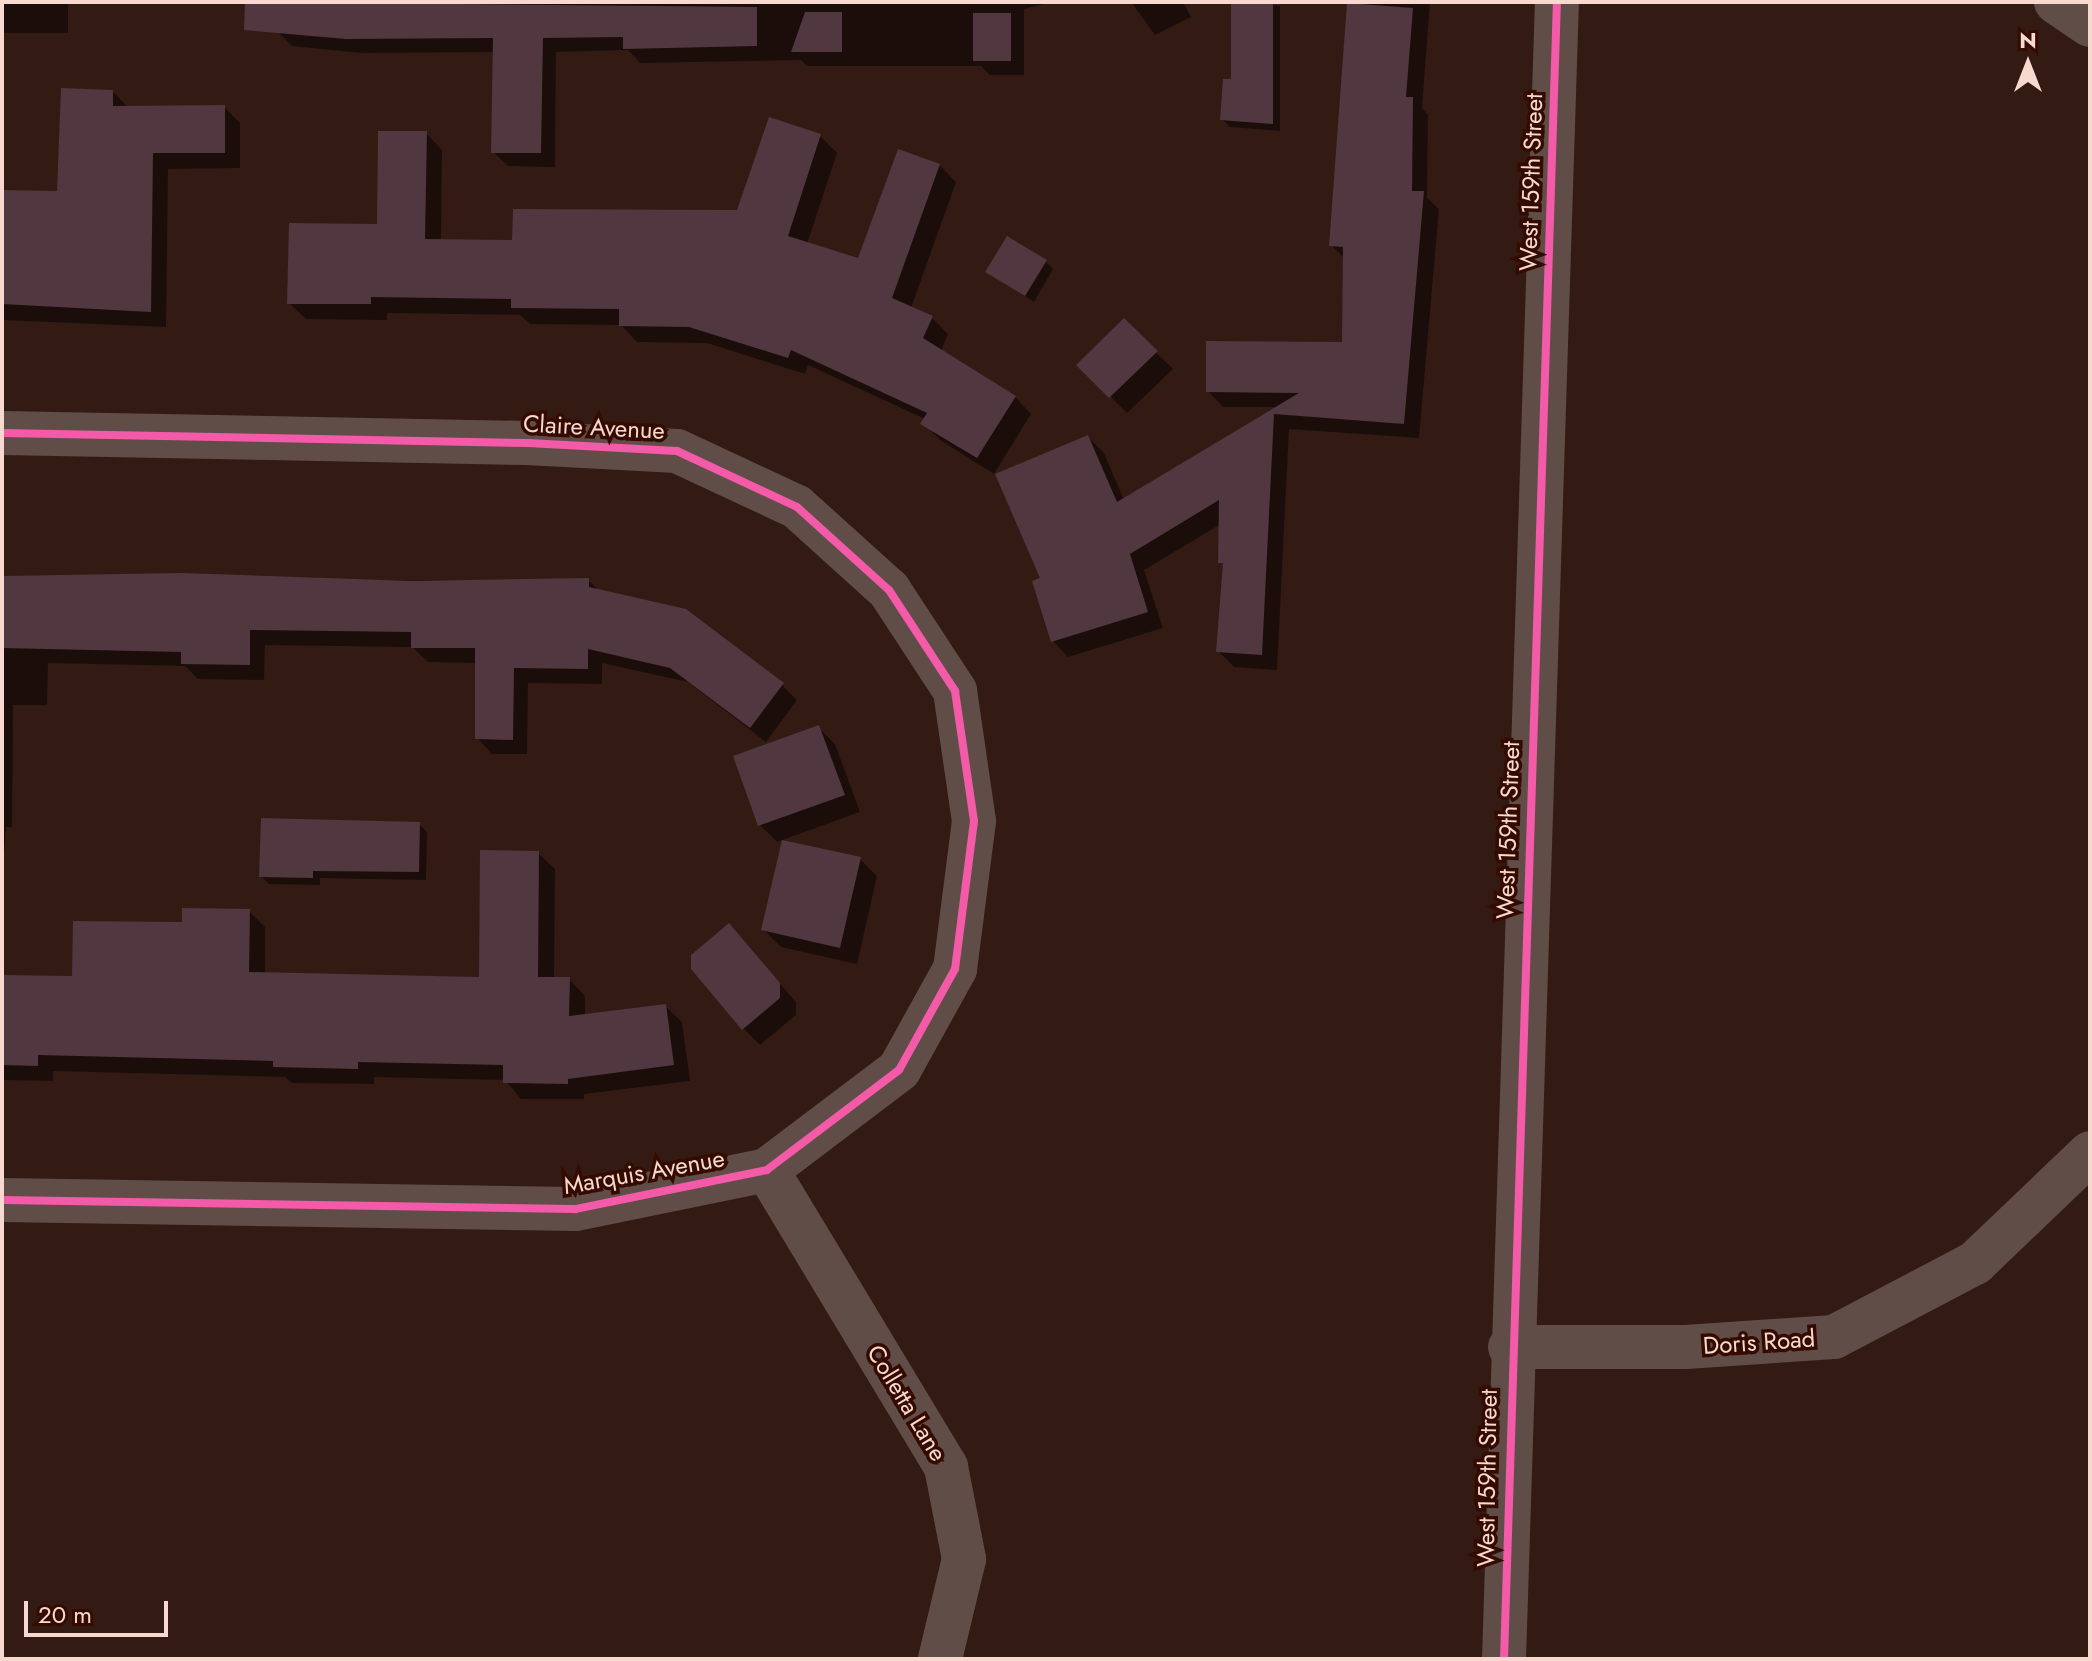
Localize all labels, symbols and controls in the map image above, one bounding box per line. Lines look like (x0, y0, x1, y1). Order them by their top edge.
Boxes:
north arrow (1988, 24, 2068, 104)
text: N (2019, 24, 2037, 56)
street label: West 159th Street (1514, 93, 1548, 271)
street label: Claire Avenue (522, 409, 666, 445)
street label: West 159th Street (1491, 741, 1525, 919)
street label: Marquis Avenue (561, 1144, 727, 1200)
street label: Doris Road (1702, 1324, 1816, 1360)
street label: Colletta Lane (861, 1340, 953, 1466)
street label: West 159th Street (1471, 1389, 1503, 1567)
scale bar (28, 1585, 172, 1635)
text: 20 m (38, 1597, 92, 1632)

